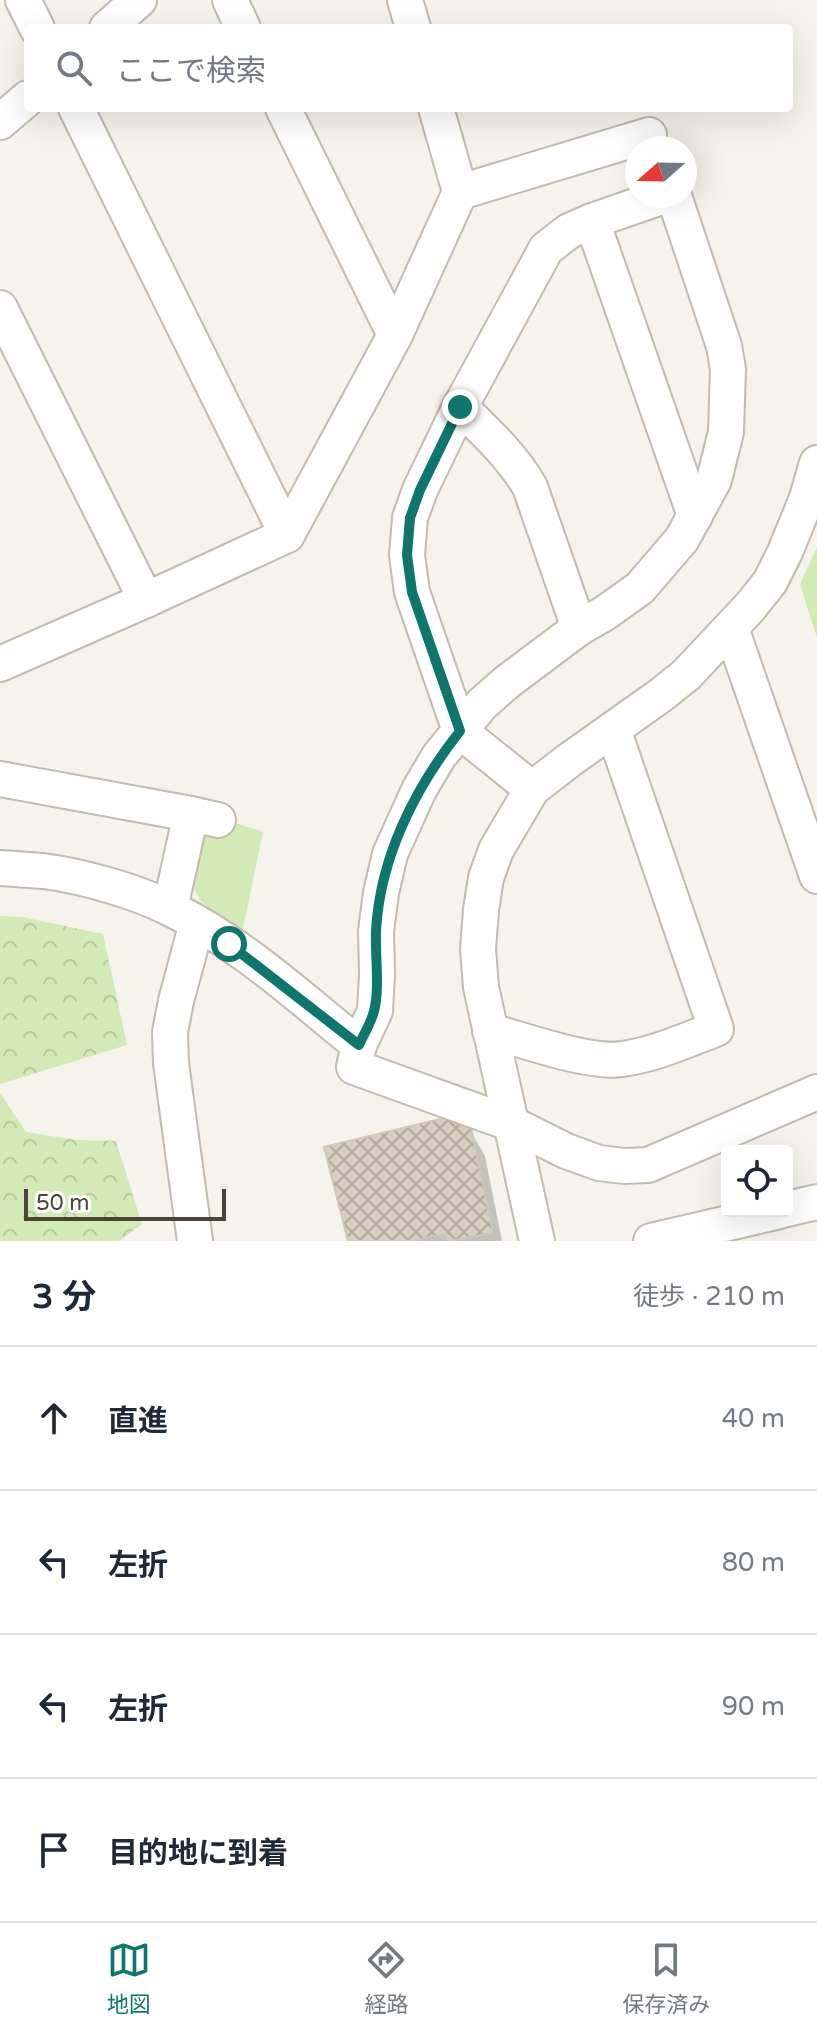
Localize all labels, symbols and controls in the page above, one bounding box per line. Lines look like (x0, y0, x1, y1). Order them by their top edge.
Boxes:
search box (24, 24, 793, 112)
icon: search (52, 46, 96, 90)
text: ここで検索 (116, 53, 266, 90)
north arrow (625, 136, 697, 208)
route end (442, 389, 478, 425)
route start (211, 926, 247, 962)
map controls (721, 1145, 793, 1217)
button: locate (721, 1145, 793, 1217)
scale bar (24, 1185, 226, 1221)
text: 50 m (36, 1190, 90, 1216)
text: 3 分 (32, 1277, 96, 1318)
text: 徒歩 · 210 m (633, 1281, 785, 1312)
icon: ahead (32, 1396, 76, 1440)
text: 直進 (108, 1403, 168, 1440)
text: 40 m (722, 1403, 785, 1434)
icon: left (32, 1540, 76, 1584)
text: 左折 (108, 1547, 168, 1584)
text: 80 m (722, 1547, 785, 1578)
icon: left (32, 1684, 76, 1728)
text: 左折 (108, 1691, 168, 1728)
text: 90 m (722, 1691, 785, 1722)
icon: arrive (32, 1828, 76, 1872)
text: 目的地に到着 (108, 1835, 288, 1872)
tab: 地図 (107, 1938, 151, 2018)
tab: 経路 (364, 1938, 408, 2018)
tab: 保存済み (622, 1938, 710, 2018)

